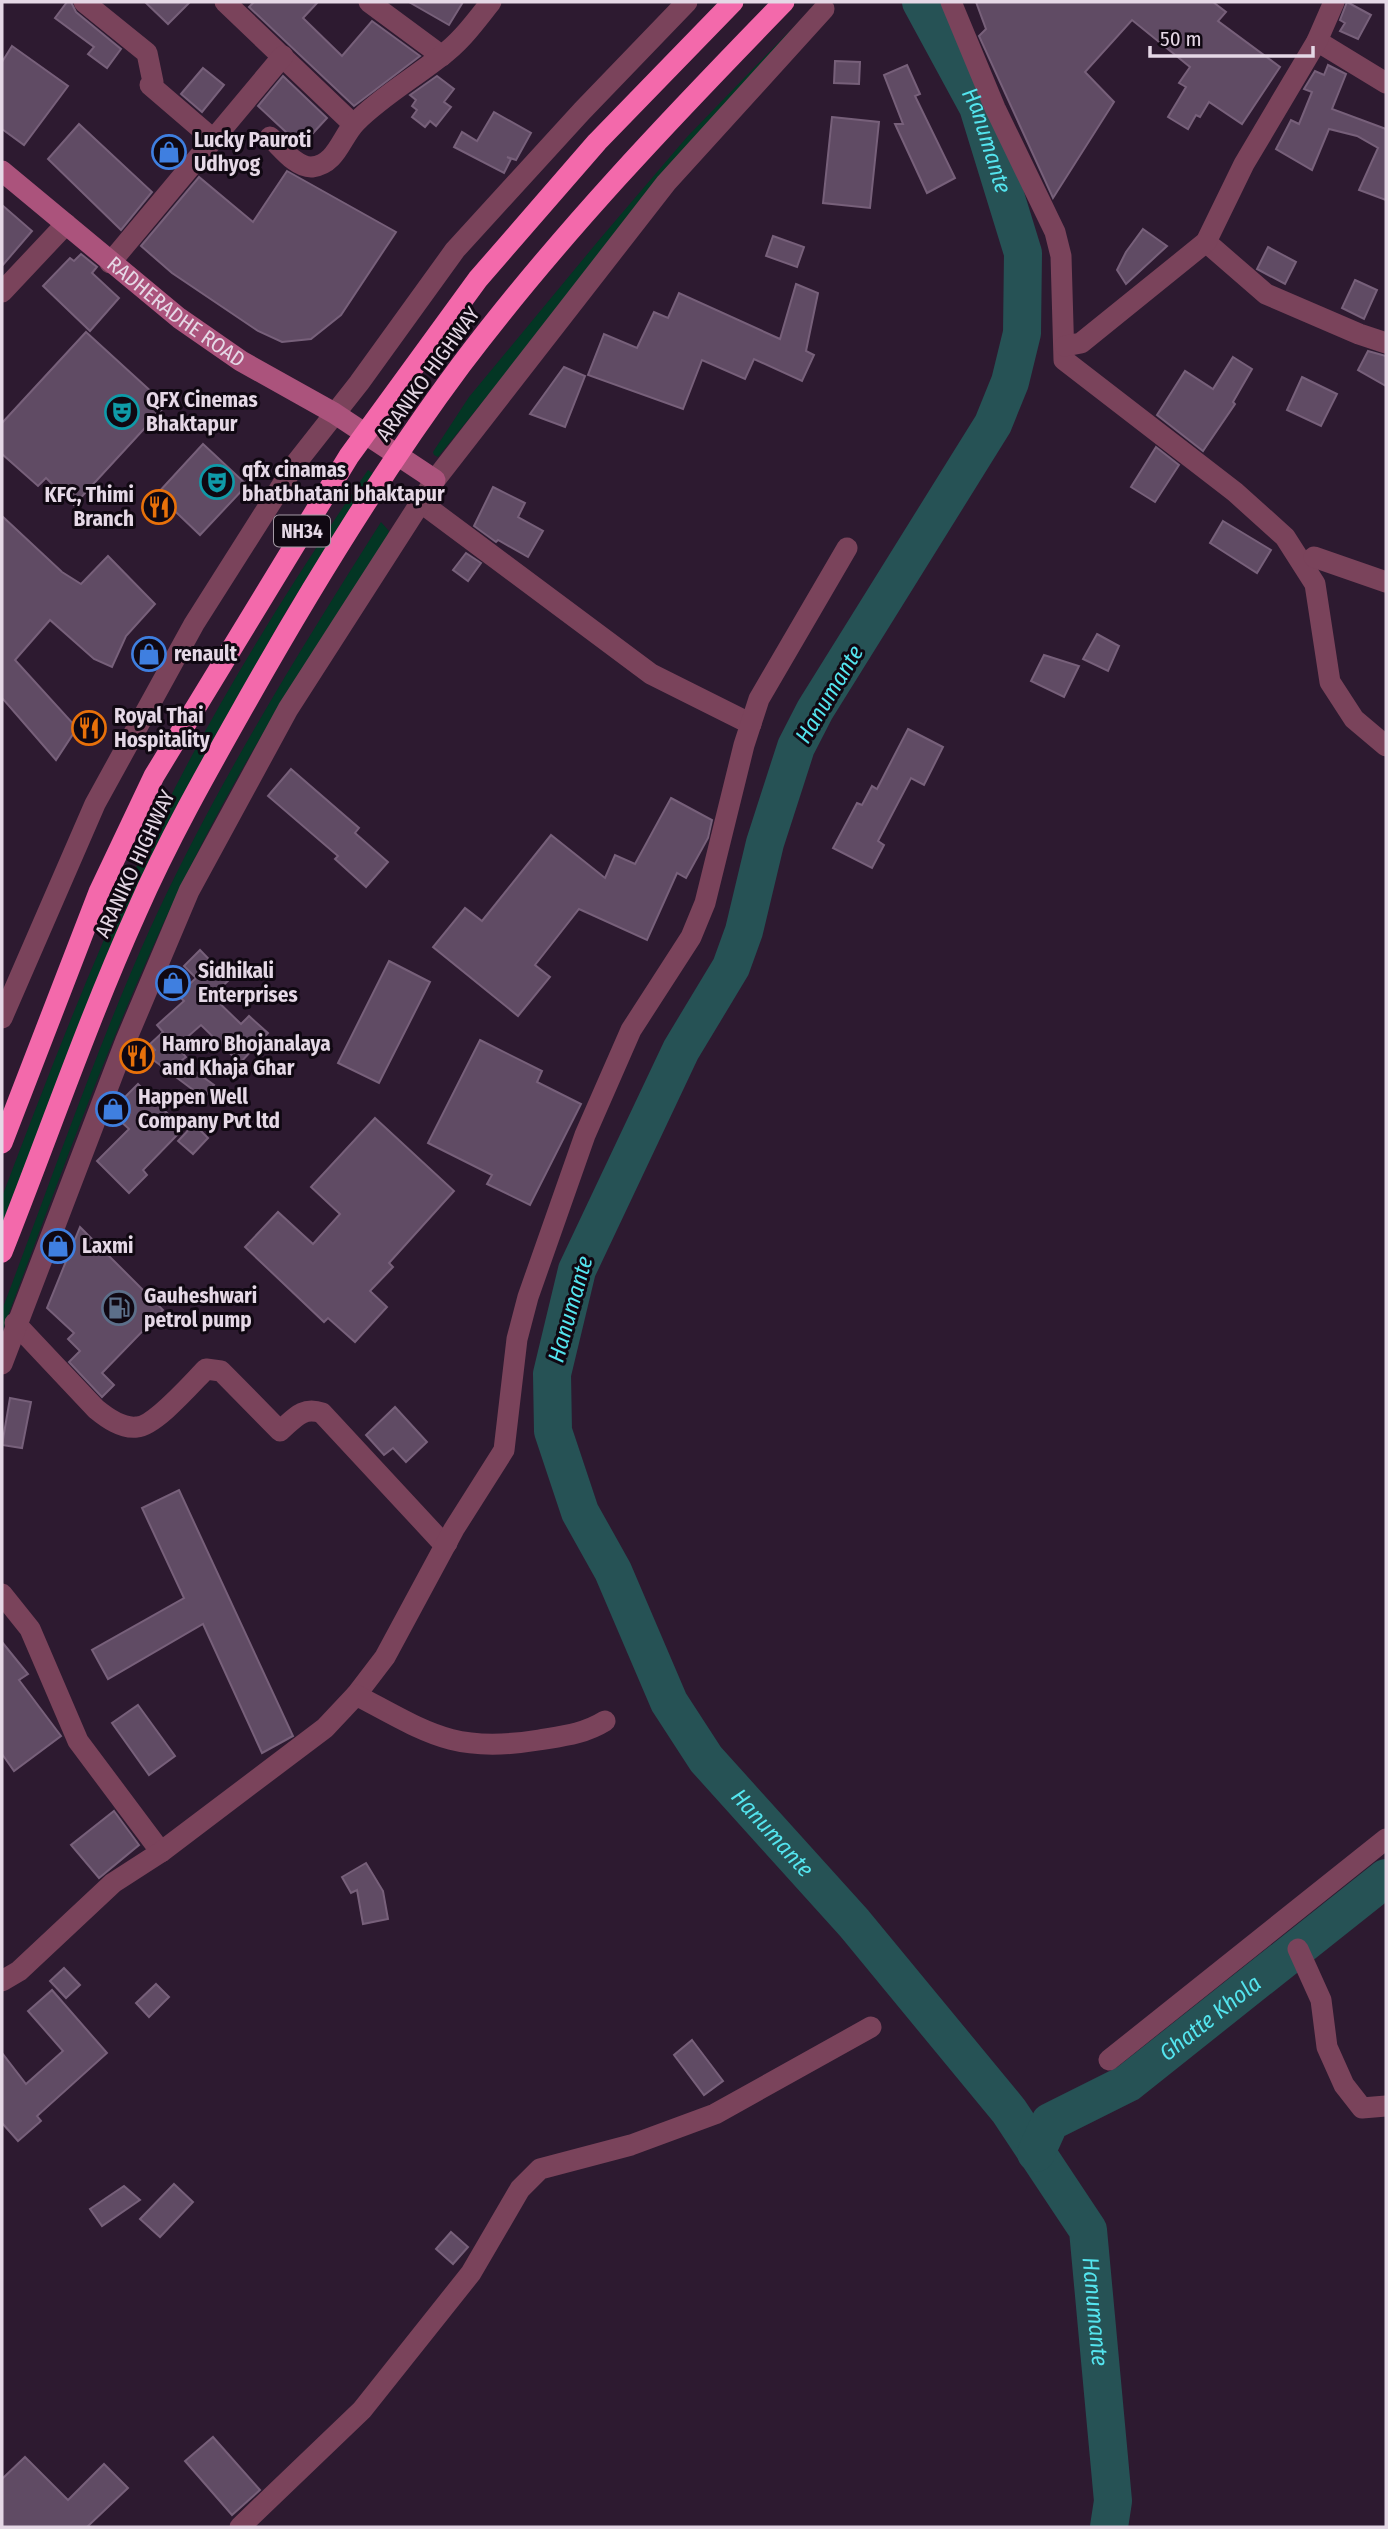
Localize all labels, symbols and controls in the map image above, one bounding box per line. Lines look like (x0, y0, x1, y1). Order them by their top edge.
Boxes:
scale bar (1150, 14, 1313, 58)
text: 50 m (1160, 26, 1202, 52)
water label: Hanumante (956, 83, 1018, 196)
place label: Lucky Pauroti Udhyog (194, 127, 311, 177)
shop icon: Lucky Pauroti Udhyog (150, 133, 188, 171)
street label: RADHERADHE ROAD (102, 251, 250, 373)
street label: ARANIKO HIGHWAY (370, 301, 486, 446)
place label: QFX Cinemas Bhaktapur (146, 387, 258, 437)
theatre icon: QFX Cinemas Bhaktapur (103, 393, 141, 431)
place label: qfx cinamas bhatbhatani bhaktapur (242, 457, 445, 507)
theatre icon: qfx cinamas bhatbhatani bhaktapur (198, 463, 236, 501)
place label: KFC, Thimi Branch (45, 482, 134, 532)
restaurant icon: KFC, Thimi Branch (140, 488, 178, 526)
road number: NH34 (274, 516, 330, 546)
shop icon: renault (130, 635, 168, 673)
water label: Hanumante (789, 640, 869, 748)
place label: renault (174, 641, 238, 667)
place label: Royal Thai Hospitality (114, 703, 211, 753)
restaurant icon: Royal Thai Hospitality (70, 709, 108, 747)
street label: ARANIKO HIGHWAY (89, 786, 181, 942)
place label: Sidhikali Enterprises (198, 958, 298, 1008)
shop icon: Sidhikali Enterprises (154, 964, 192, 1002)
place label: Hamro Bhojanalaya and Khaja Ghar (162, 1031, 331, 1081)
restaurant icon: Hamro Bhojanalaya and Khaja Ghar (118, 1037, 156, 1075)
place label: Happen Well Company Pvt ltd (138, 1084, 280, 1134)
shop icon: Happen Well Company Pvt ltd (94, 1090, 132, 1128)
shop icon: Laxmi (39, 1227, 77, 1265)
place label: Laxmi (82, 1233, 133, 1259)
water label: Hanumante (541, 1253, 599, 1365)
place label: Gauheshwari petrol pump (144, 1283, 257, 1333)
fuel station icon: Gauheshwari petrol pump (100, 1289, 138, 1327)
water label: Hanumante (726, 1783, 820, 1883)
water label: Ghatte Khola (1154, 1969, 1267, 2067)
water label: Hanumante (1077, 2256, 1114, 2367)

